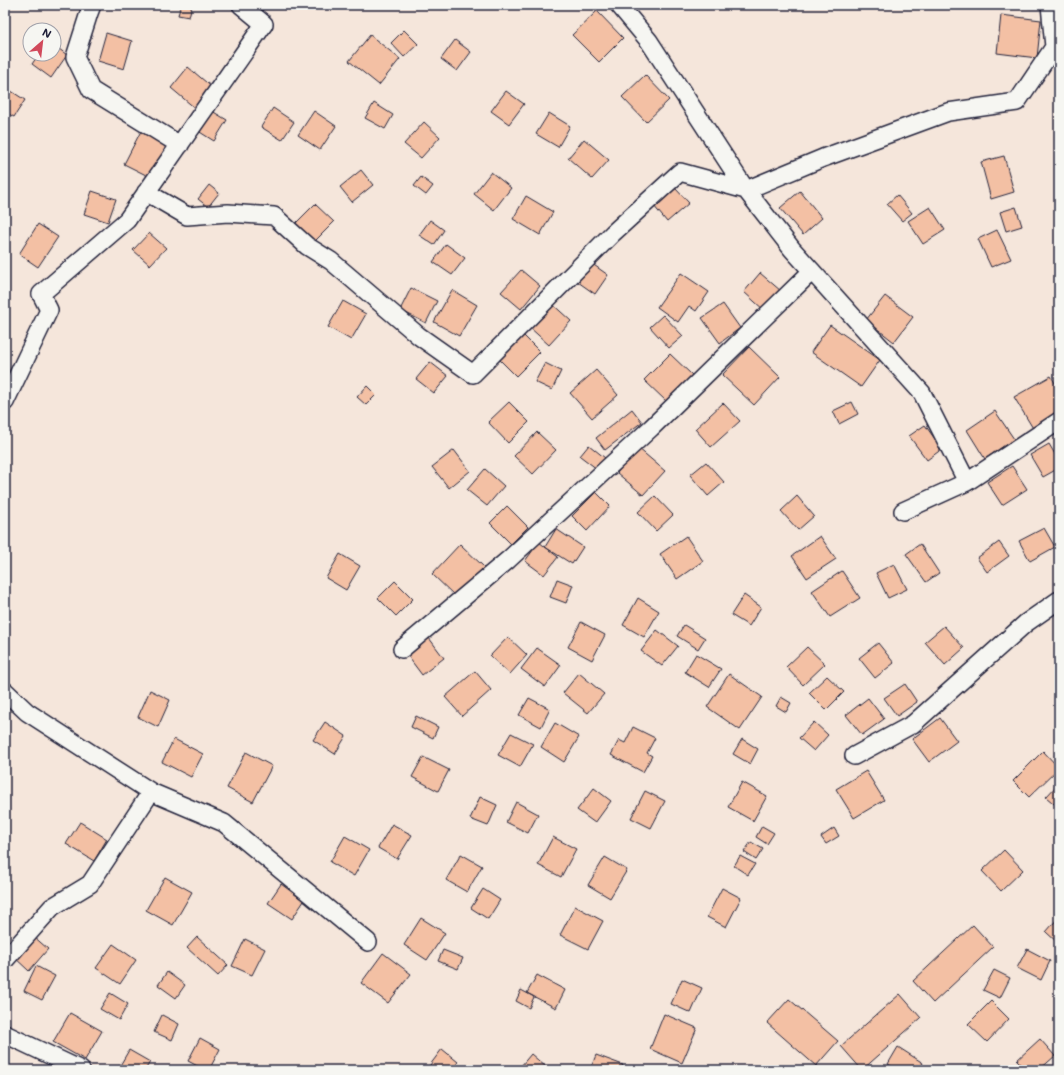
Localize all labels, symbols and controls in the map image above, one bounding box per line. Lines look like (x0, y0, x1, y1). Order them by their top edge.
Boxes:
north arrow (22, 22, 62, 62)
text: N (40, 24, 54, 41)

